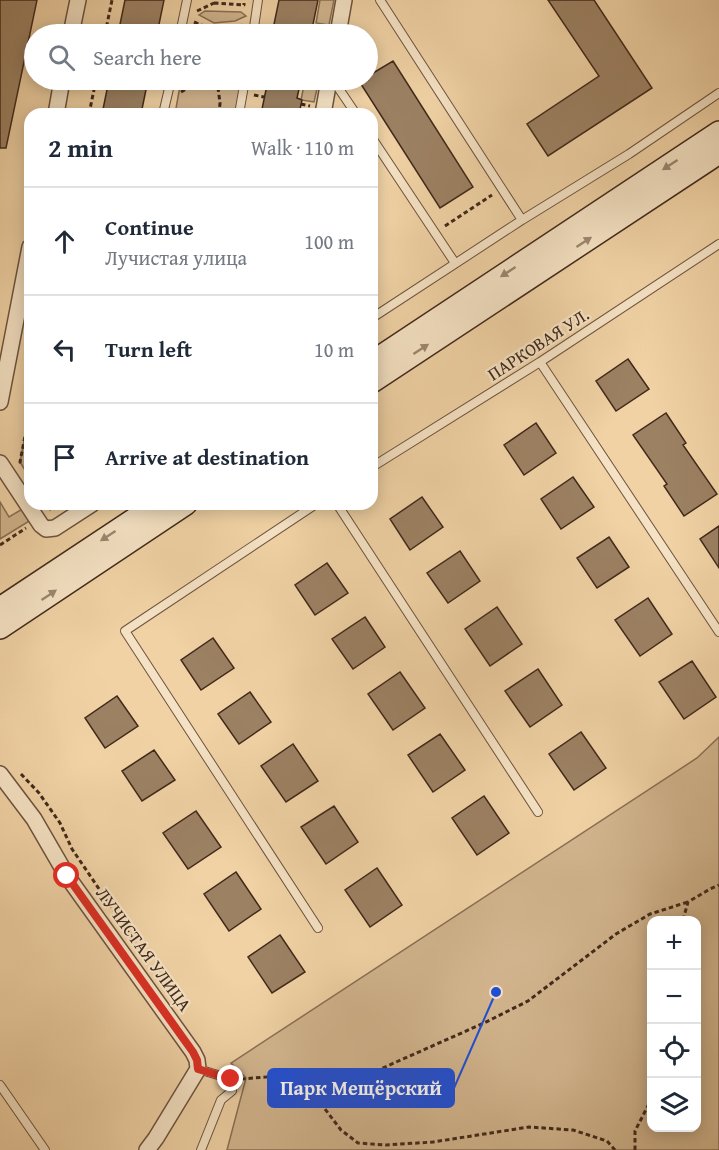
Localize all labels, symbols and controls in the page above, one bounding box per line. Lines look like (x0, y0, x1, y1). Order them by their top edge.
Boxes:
search box (24, 24, 378, 90)
icon: search (45, 41, 78, 74)
text: Search here (93, 41, 202, 73)
text: 2 min (48, 128, 113, 167)
text: Walk · 110 m (251, 133, 354, 162)
one-way arrow (662, 159, 678, 170)
text: Continue (105, 211, 194, 243)
icon: ahead (48, 225, 81, 258)
text: 100 m (304, 227, 354, 256)
one-way arrow (575, 236, 591, 248)
text: Лучистая улица (105, 243, 247, 272)
one-way arrow (500, 266, 516, 278)
street label: ПАРКОВАЯ УЛ. (482, 301, 594, 387)
icon: left (48, 333, 81, 366)
text: Turn left (105, 333, 192, 365)
text: 10 m (314, 335, 354, 364)
one-way arrow (413, 344, 429, 355)
icon: arrive (48, 441, 81, 474)
text: Arrive at destination (105, 441, 309, 473)
one-way arrow (100, 530, 116, 541)
one-way arrow (40, 589, 56, 601)
route start (53, 862, 79, 888)
street label: ЛУЧИСТАЯ УЛИЦА (90, 881, 198, 1017)
map controls (647, 916, 701, 1132)
button: + (647, 916, 701, 970)
button: − (647, 970, 701, 1024)
button: locate (647, 1024, 701, 1078)
route end (217, 1065, 243, 1091)
callout: Парк Мещёрский (268, 1069, 454, 1107)
text: Парк Мещёрский (280, 1073, 442, 1102)
button: layers (647, 1078, 701, 1132)

